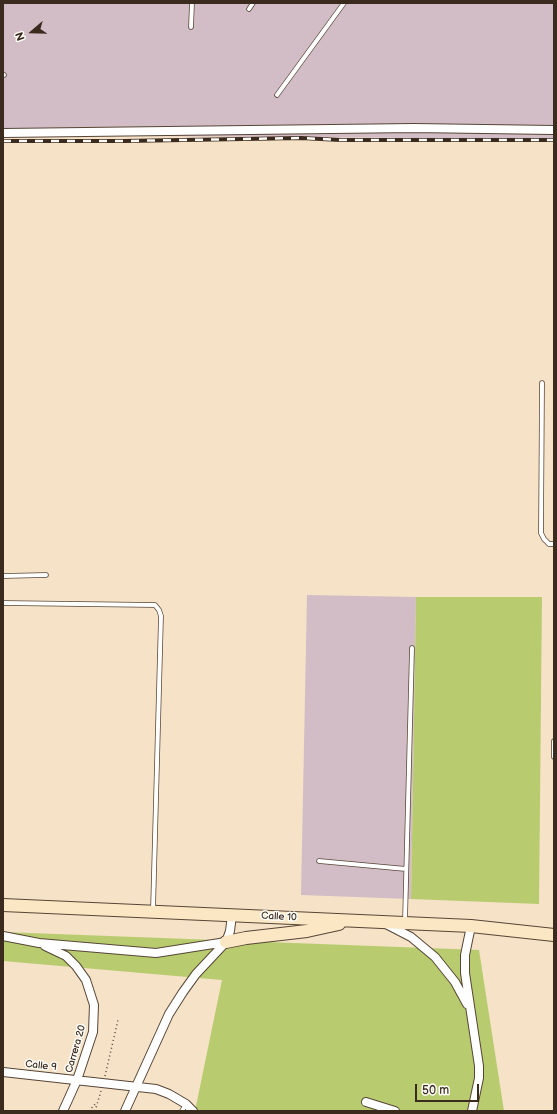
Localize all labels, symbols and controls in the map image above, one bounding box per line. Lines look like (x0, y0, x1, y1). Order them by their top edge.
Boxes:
north arrow (12, 12, 52, 52)
text: N (13, 30, 28, 42)
street label: Calle 10 (261, 910, 297, 924)
street label: Carrera 20 (63, 1024, 89, 1074)
street label: Calle 9 (25, 1058, 57, 1074)
scale bar (417, 1076, 481, 1102)
text: 50 m (422, 1083, 449, 1098)

